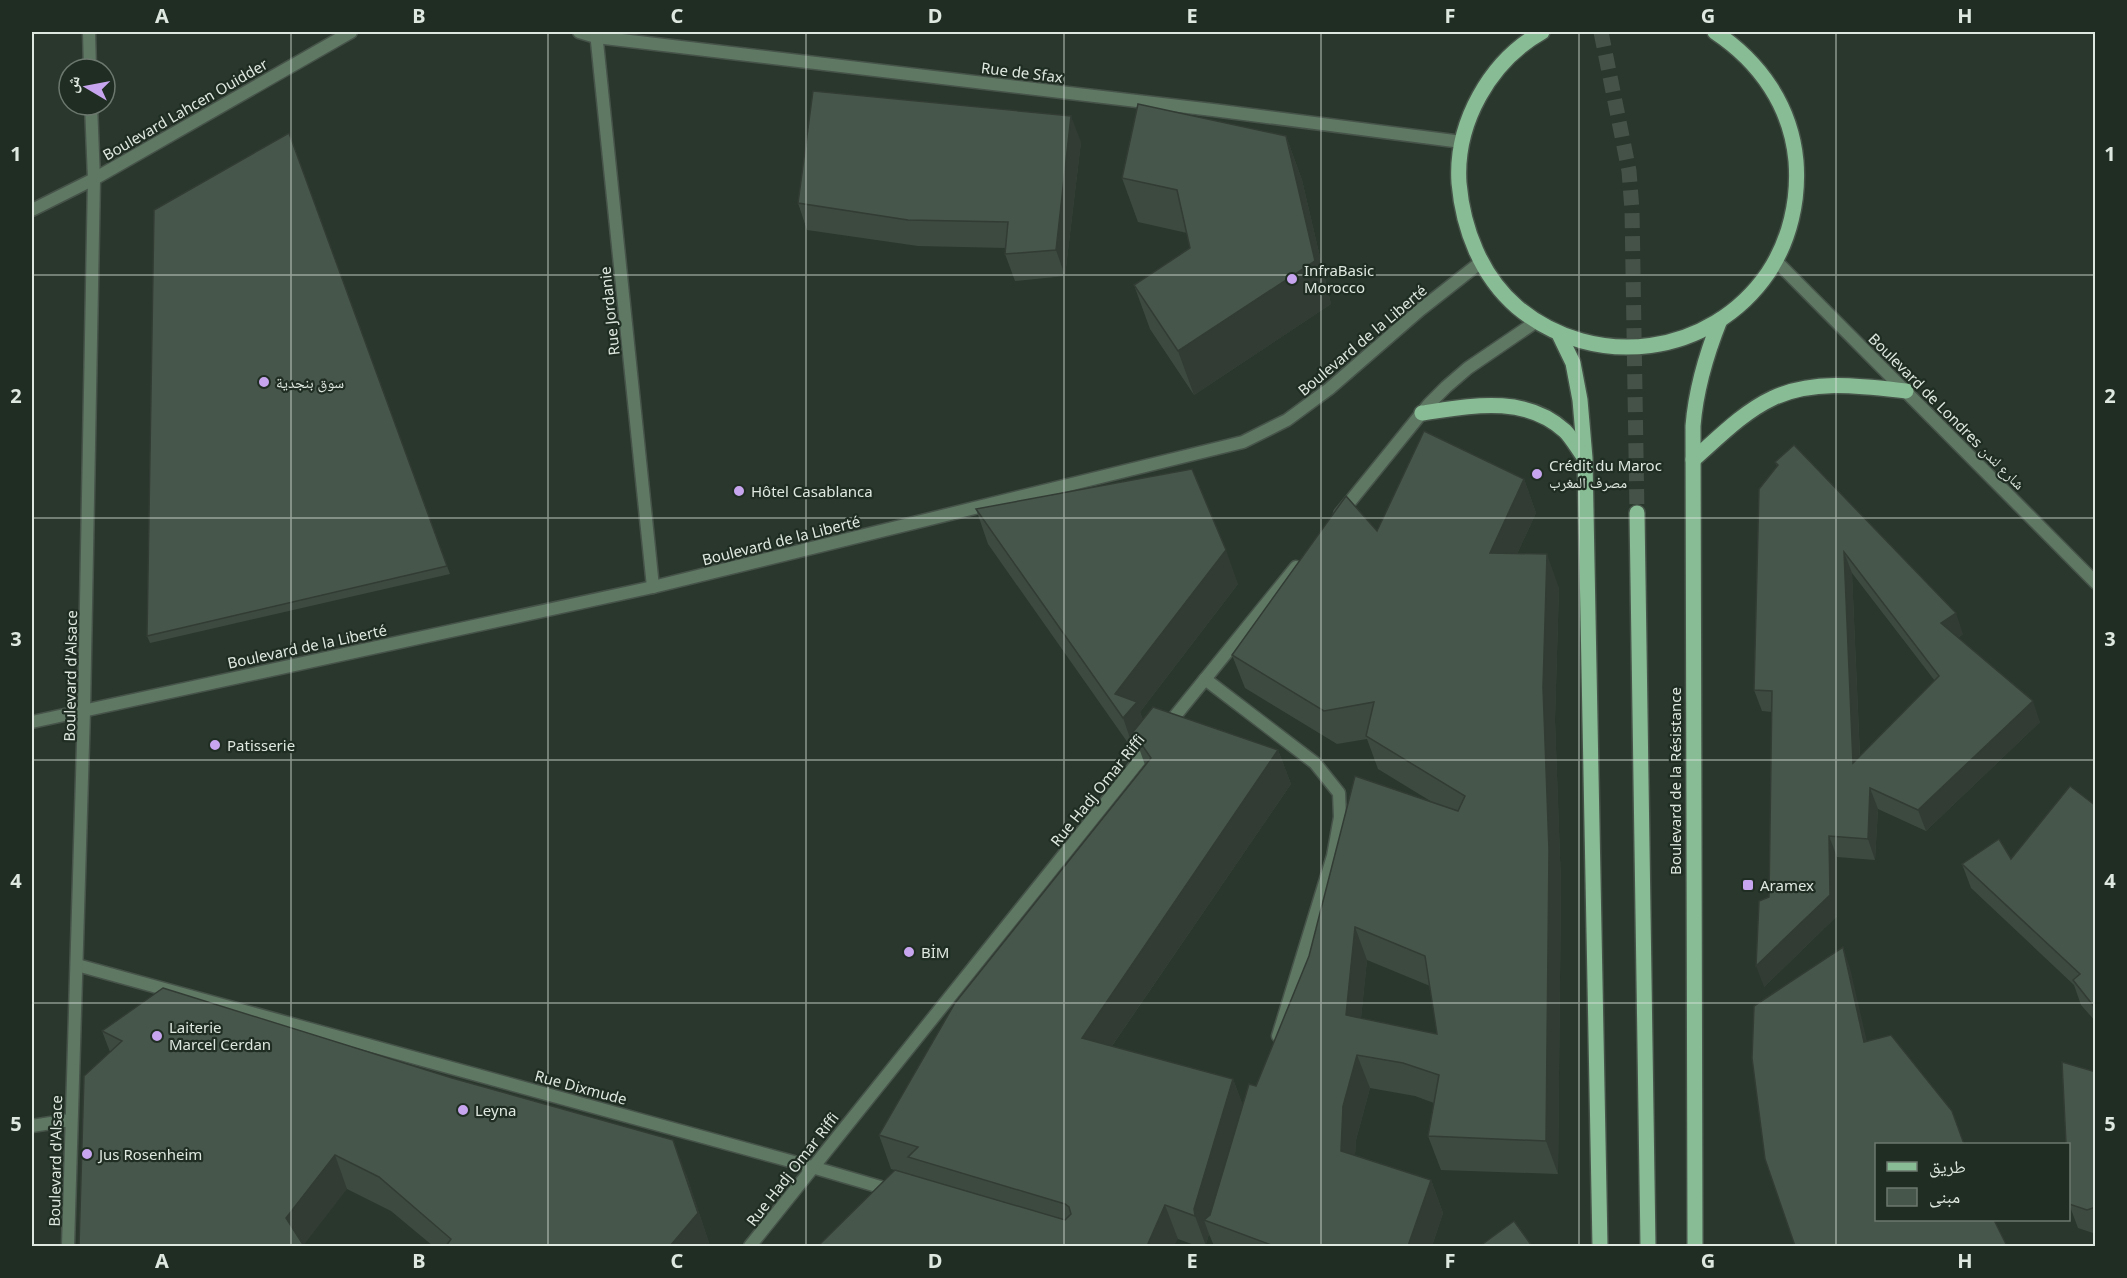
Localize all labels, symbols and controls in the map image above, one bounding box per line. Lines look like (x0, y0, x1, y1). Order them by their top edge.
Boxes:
text: A (155, 2, 169, 29)
text: B (412, 2, 426, 29)
text: C (671, 2, 684, 29)
text: D (928, 2, 942, 29)
text: E (1186, 2, 1198, 29)
text: F (1445, 2, 1455, 29)
text: G (1701, 2, 1715, 29)
text: H (1957, 2, 1973, 29)
street label: Boulevard Lahcen Ouidder (99, 53, 271, 165)
north arrow (57, 57, 117, 117)
street label: Rue de Sfax (980, 57, 1064, 87)
text: ش (60, 74, 85, 95)
text: 1 (10, 140, 22, 167)
text: 1 (2104, 140, 2116, 167)
place label: InfraBasic Morocco (1304, 260, 1374, 297)
street label: Rue Jordanie (594, 266, 624, 356)
marker: InfraBasic Morocco (1285, 272, 1299, 286)
street label: Boulevard de la Liberté (1293, 280, 1431, 400)
street label: Boulevard de Londres شارع لندن (1864, 328, 2030, 494)
place label: سوق بنجدية (276, 372, 344, 393)
marker: سوق بنجدية (257, 375, 271, 389)
text: 2 (10, 382, 22, 409)
text: 2 (2104, 382, 2116, 409)
place label: Crédit du Maroc مصرف المغرب (1549, 455, 1662, 492)
marker: Crédit du Maroc مصرف المغرب (1530, 467, 1544, 481)
place label: Hôtel Casablanca (751, 481, 873, 501)
marker: Hôtel Casablanca (732, 484, 746, 498)
street label: Boulevard de la Liberté (700, 511, 862, 569)
street label: Boulevard d'Alsace (59, 610, 81, 742)
street label: Boulevard de la Liberté (225, 619, 389, 673)
text: 3 (10, 625, 22, 652)
text: 3 (2104, 625, 2116, 652)
street label: Boulevard de la Résistance (1665, 687, 1685, 875)
street label: Rue Hadj Omar Riffi (1045, 730, 1149, 850)
place label: Patisserie (227, 735, 295, 755)
marker: Patisserie (208, 738, 222, 752)
text: 4 (10, 867, 22, 894)
text: 4 (2104, 867, 2116, 894)
place label: Aramex (1760, 875, 1814, 895)
marker: Aramex (1741, 878, 1755, 892)
place label: BİM (921, 942, 949, 962)
marker: BİM (902, 945, 916, 959)
place label: Laiterie Marcel Cerdan (169, 1017, 271, 1054)
marker: Laiterie Marcel Cerdan (150, 1029, 164, 1043)
street label: Rue Dixmude (533, 1065, 629, 1109)
street label: Boulevard d'Alsace (44, 1095, 66, 1227)
place label: Leyna (475, 1100, 516, 1120)
marker: Leyna (456, 1103, 470, 1117)
street label: Rue Hadj Omar Riffi (741, 1108, 843, 1230)
text: 5 (10, 1110, 22, 1137)
text: 5 (2104, 1110, 2116, 1137)
legend (1875, 1143, 2070, 1221)
place label: Jus Rosenheim (97, 1144, 202, 1164)
marker: Jus Rosenheim (80, 1147, 94, 1161)
text: طريق (1929, 1154, 1966, 1178)
text: مبنى (1929, 1184, 1960, 1208)
text: A (155, 1247, 169, 1274)
text: B (412, 1247, 426, 1274)
text: C (671, 1247, 684, 1274)
text: D (928, 1247, 942, 1274)
text: E (1186, 1247, 1198, 1274)
text: F (1445, 1247, 1455, 1274)
text: G (1701, 1247, 1715, 1274)
text: H (1957, 1247, 1973, 1274)

